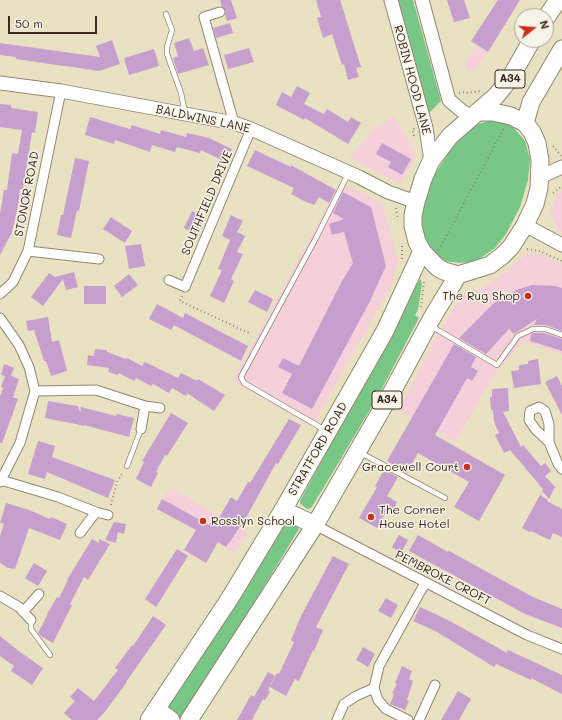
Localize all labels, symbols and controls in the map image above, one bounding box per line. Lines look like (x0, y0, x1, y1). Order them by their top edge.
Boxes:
scale bar (10, 8, 99, 34)
north arrow (514, 8, 554, 48)
text: 50 m (15, 15, 43, 31)
text: N (537, 18, 553, 31)
street label: ROBIN HOOD LANE (390, 24, 434, 136)
road number: A34 (495, 70, 525, 88)
street label: BALDWINS LANE (155, 102, 251, 136)
street label: SOUTHFIELD DRIVE (178, 148, 236, 258)
street label: STONOR ROAD (12, 150, 42, 238)
place label: The Rug Shop (442, 289, 520, 303)
marker: The Rug Shop (523, 291, 533, 301)
road number: A34 (372, 391, 402, 409)
street label: STRATFORD ROAD (285, 400, 351, 498)
place label: Gracewell Court (362, 460, 459, 474)
marker: Gracewell Court (462, 462, 472, 472)
place label: The Corner House Hotel (379, 503, 450, 531)
marker: The Corner House Hotel (366, 512, 376, 522)
place label: Rosslyn School (211, 514, 295, 528)
marker: Rosslyn School (198, 516, 208, 526)
street label: PEMBROKE CROFT (393, 548, 493, 608)

